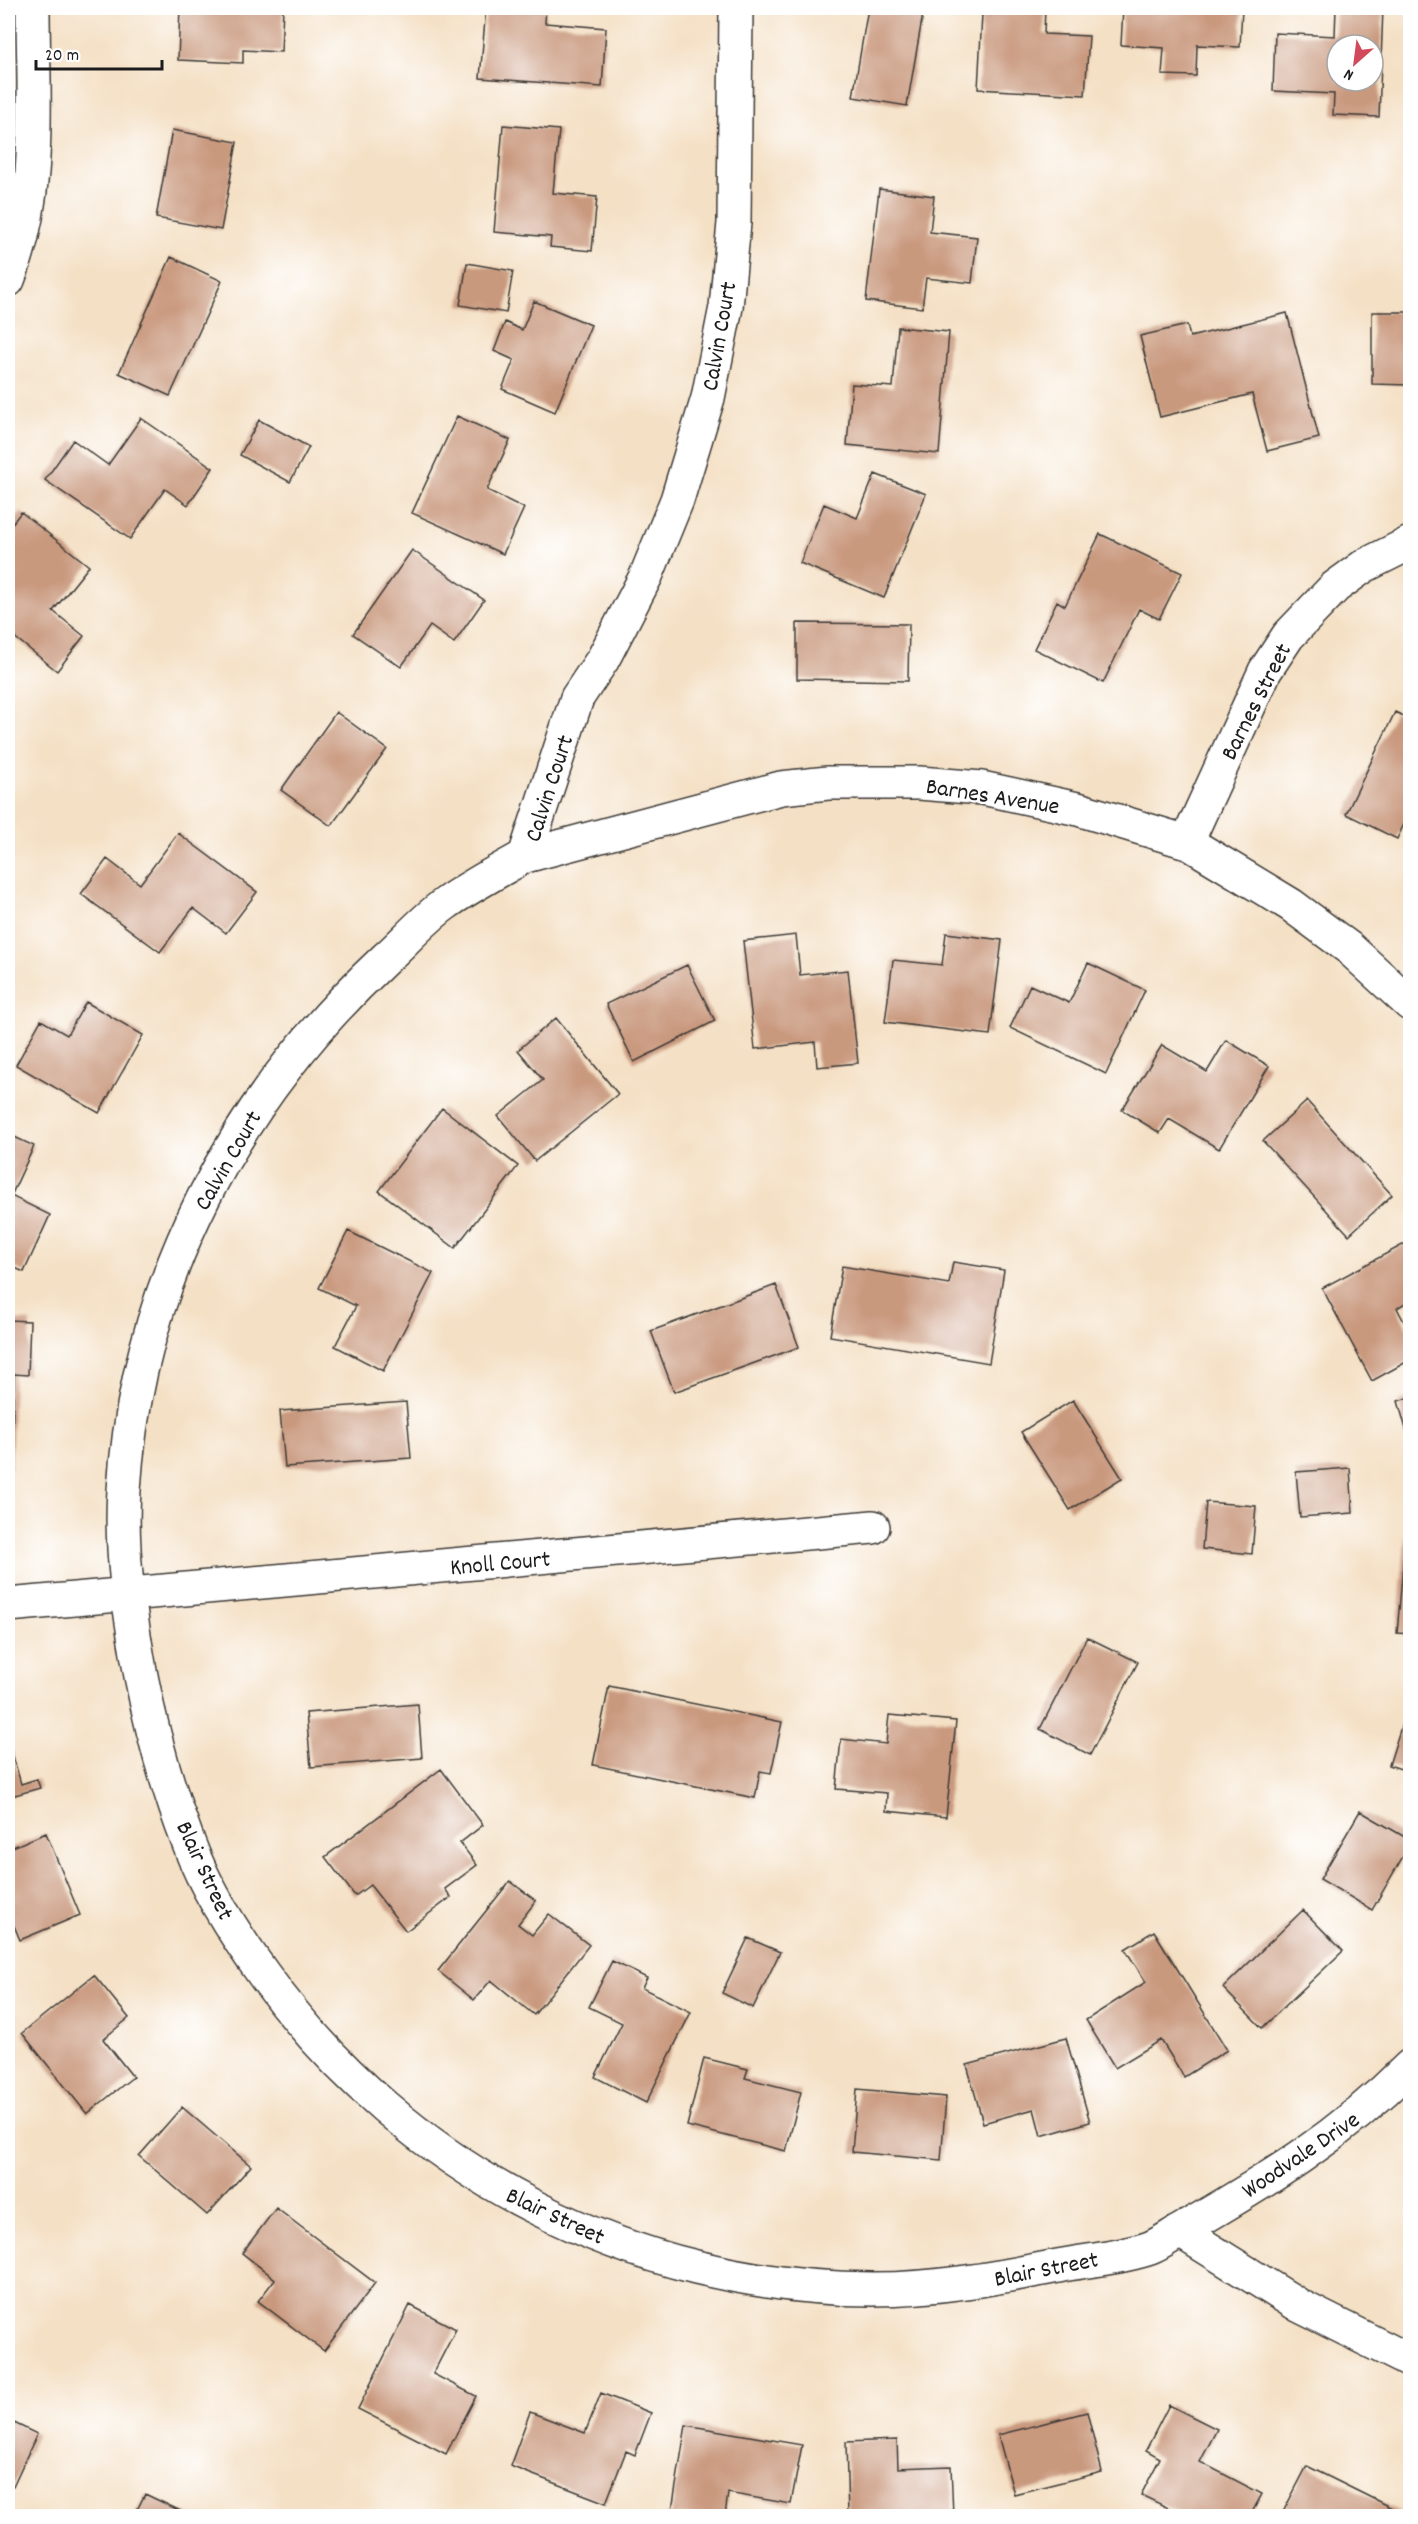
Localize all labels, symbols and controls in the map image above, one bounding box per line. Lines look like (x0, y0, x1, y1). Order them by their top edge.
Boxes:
scale bar (36, 33, 162, 71)
north arrow (1325, 33, 1385, 93)
text: 20 m (45, 44, 79, 69)
text: N (1340, 62, 1358, 86)
street label: Calvin Court (695, 279, 747, 394)
street label: Barnes Street (1214, 638, 1302, 767)
street label: Calvin Court (518, 731, 584, 847)
street label: Barnes Avenue (923, 771, 1062, 825)
street label: Calvin Court (187, 1105, 272, 1218)
street label: Knoll Court (449, 1544, 552, 1586)
street label: Blair Street (166, 1816, 241, 1926)
street label: Woodvale Drive (1236, 2104, 1367, 2209)
street label: Blair Street (500, 2180, 610, 2255)
street label: Blair Street (992, 2244, 1102, 2298)

